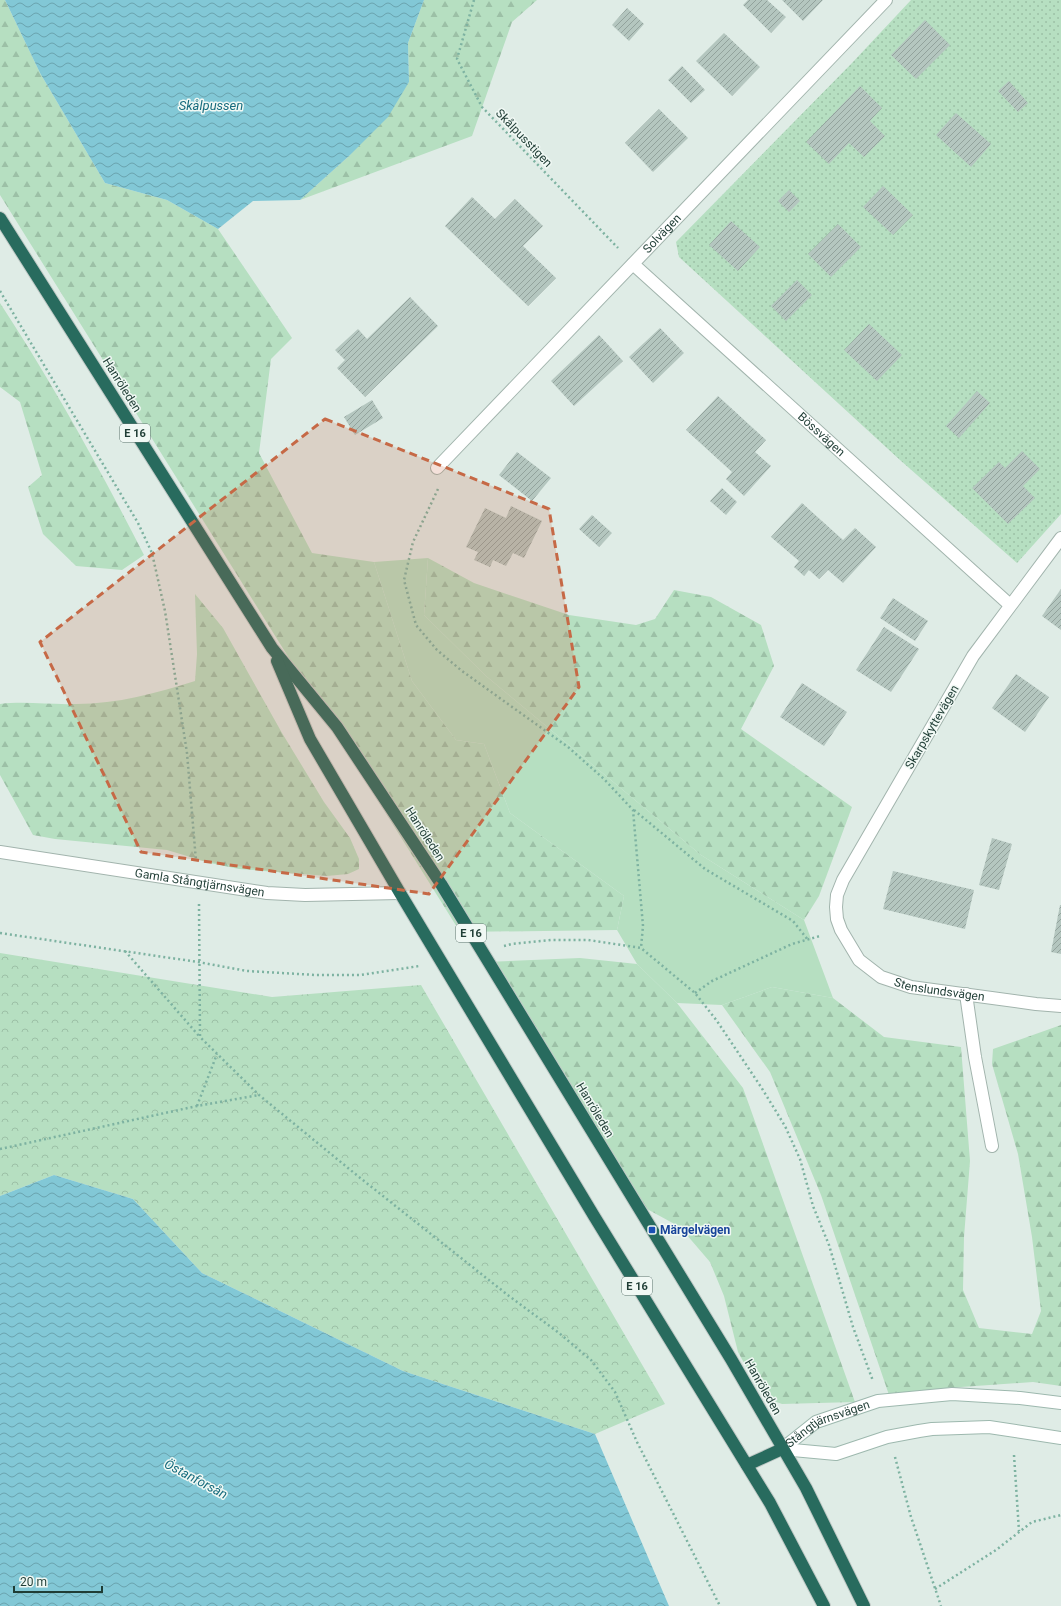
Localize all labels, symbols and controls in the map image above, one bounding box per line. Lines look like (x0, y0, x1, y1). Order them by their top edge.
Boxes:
water label: Skålpussen (179, 98, 243, 113)
street label: Skålpusstigen (493, 106, 555, 170)
street label: Solvägen (640, 211, 684, 256)
street label: Hanröleden (100, 355, 144, 415)
street label: Bössvägen (795, 409, 848, 459)
road number: E 16 (120, 424, 150, 442)
street label: Skarpskyttevägen (902, 683, 962, 771)
street label: Hanröleden (402, 804, 448, 864)
street label: Gamla Stångtjärnsvägen (134, 866, 265, 900)
road number: E 16 (456, 924, 486, 942)
street label: Stenslundsvägen (892, 975, 985, 1004)
street label: Hanröleden (573, 1080, 617, 1140)
place label: Märgelvägen (660, 1223, 730, 1237)
marker: Märgelvägen (647, 1225, 657, 1235)
road number: E 16 (622, 1277, 652, 1295)
street label: Hanröleden (742, 1357, 784, 1417)
street label: Stångtjärnsvägen (783, 1397, 871, 1451)
water label: Östanforsån (162, 1456, 230, 1502)
scale bar (14, 1568, 102, 1594)
text: 20 m (20, 1575, 47, 1589)

